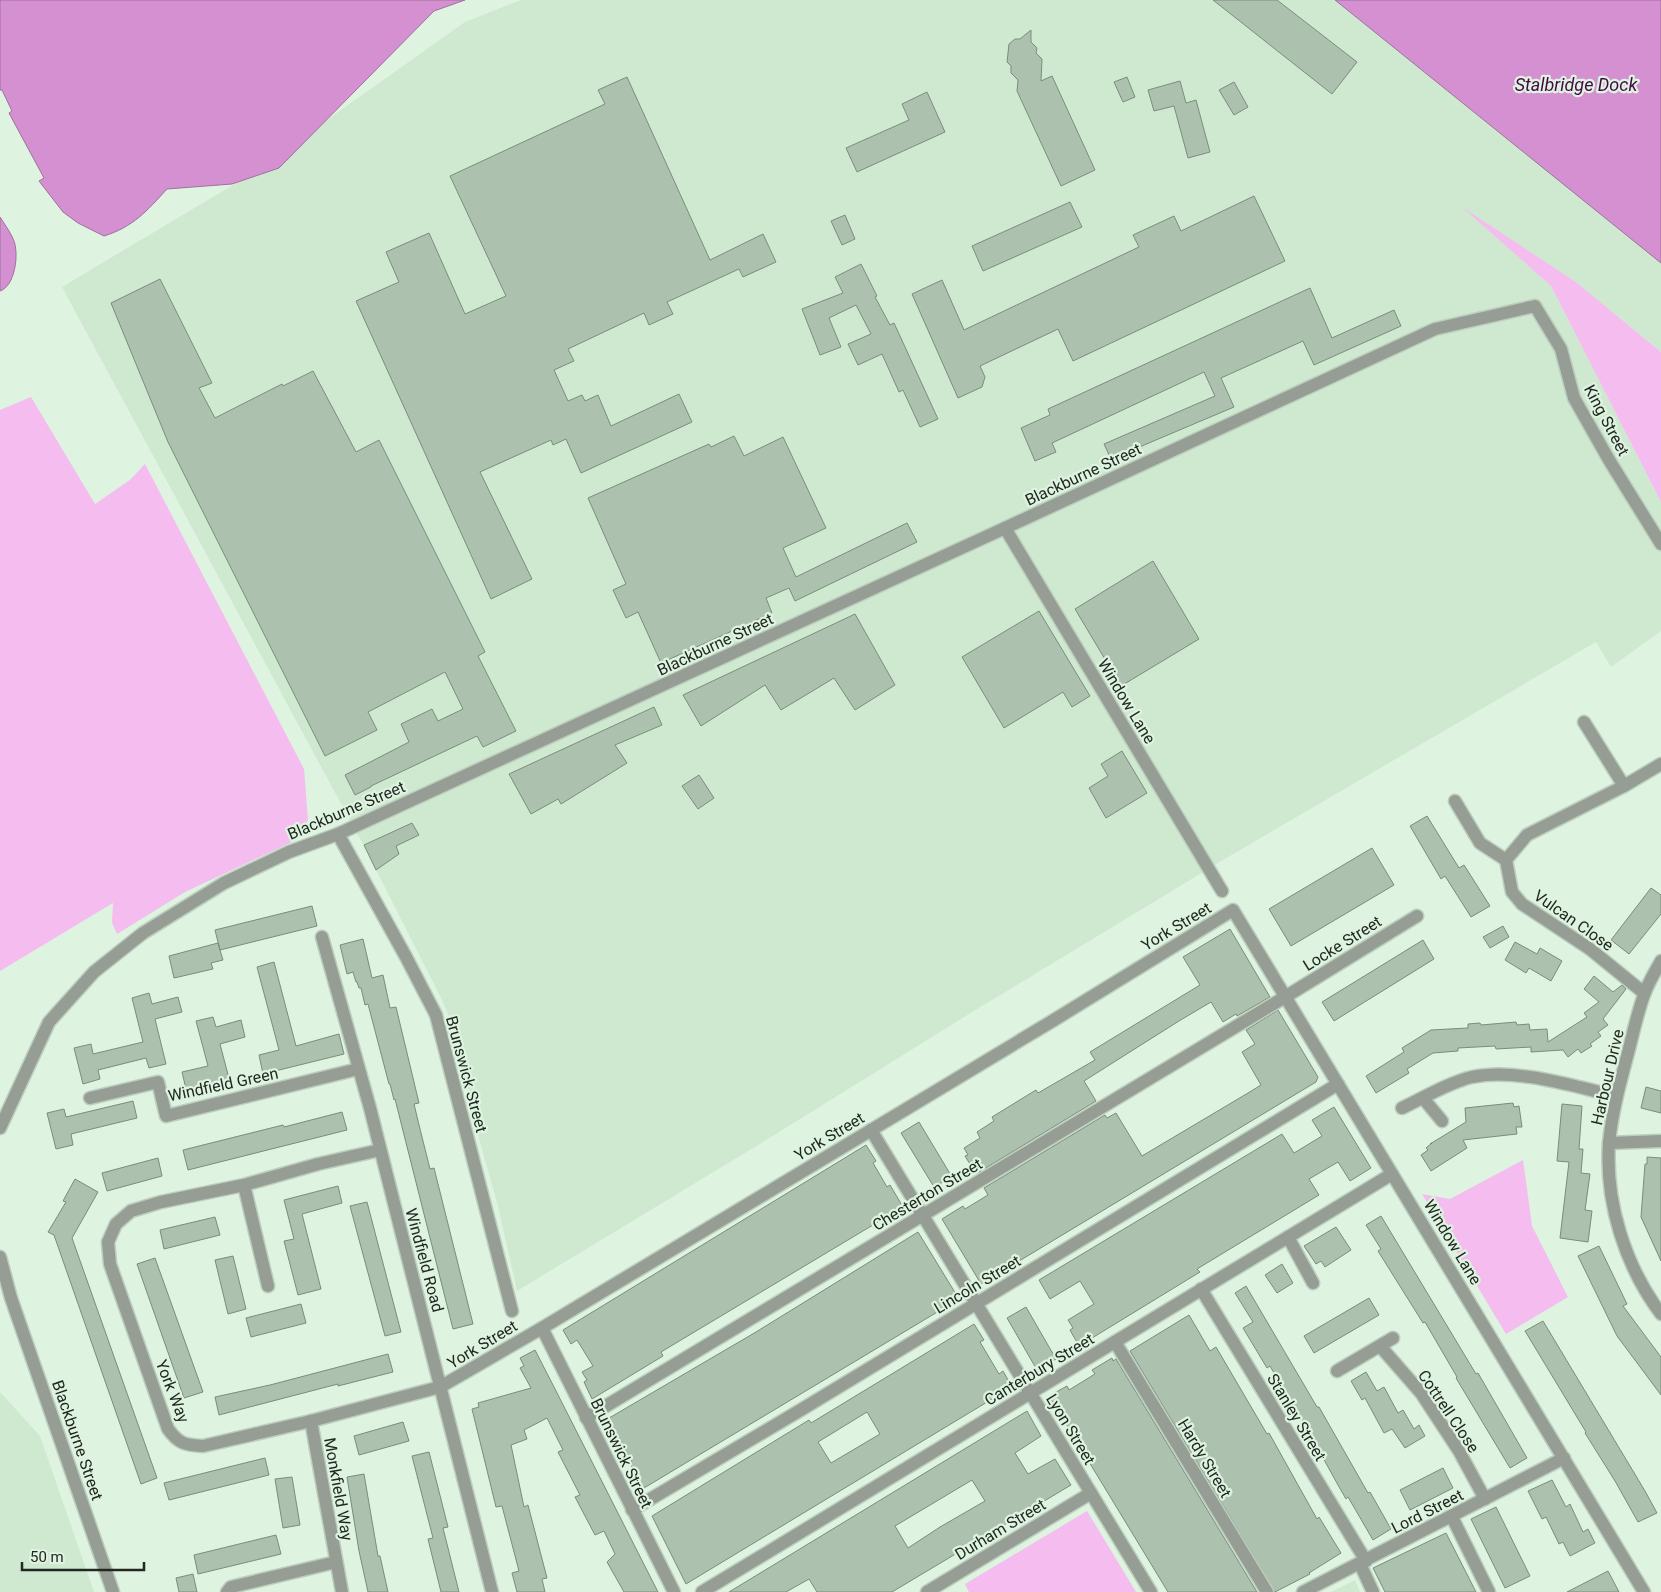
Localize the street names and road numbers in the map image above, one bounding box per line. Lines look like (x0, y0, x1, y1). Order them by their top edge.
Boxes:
street label: King Street (1580, 381, 1633, 459)
street label: Blackburne Street (1022, 439, 1144, 510)
street label: Blackburne Street (654, 609, 776, 680)
street label: Window Lane (1094, 655, 1159, 747)
street label: Blackburne Street (285, 777, 408, 844)
street label: Vulcan Close (1530, 886, 1617, 955)
street label: York Street (1138, 898, 1215, 955)
street label: Locke Street (1300, 912, 1385, 975)
street label: Brunswick Street (442, 1014, 491, 1134)
street label: Harbour Drive (1587, 1027, 1628, 1127)
street label: Windfield Green (166, 1064, 280, 1105)
street label: York Street (791, 1108, 868, 1165)
street label: Chesterton Street (869, 1154, 986, 1235)
street label: Window Lane (1420, 1196, 1485, 1288)
street label: Windfield Road (402, 1206, 448, 1314)
street label: Lincoln Street (930, 1251, 1024, 1318)
street label: York Street (444, 1316, 521, 1373)
street label: Canterbury Street (981, 1329, 1097, 1410)
street label: York Way (152, 1357, 193, 1426)
street label: Cottrell Close (1414, 1366, 1483, 1456)
street label: Stanley Street (1263, 1370, 1330, 1464)
street label: Blackburne Street (48, 1378, 107, 1503)
street label: Lyon Street (1042, 1390, 1099, 1468)
street label: Brunswick Street (587, 1395, 656, 1511)
street label: Hardy Street (1174, 1416, 1235, 1501)
street label: Monkfield Way (320, 1436, 357, 1543)
street label: Lord Street (1388, 1485, 1466, 1538)
street label: Durham Street (951, 1495, 1049, 1564)

